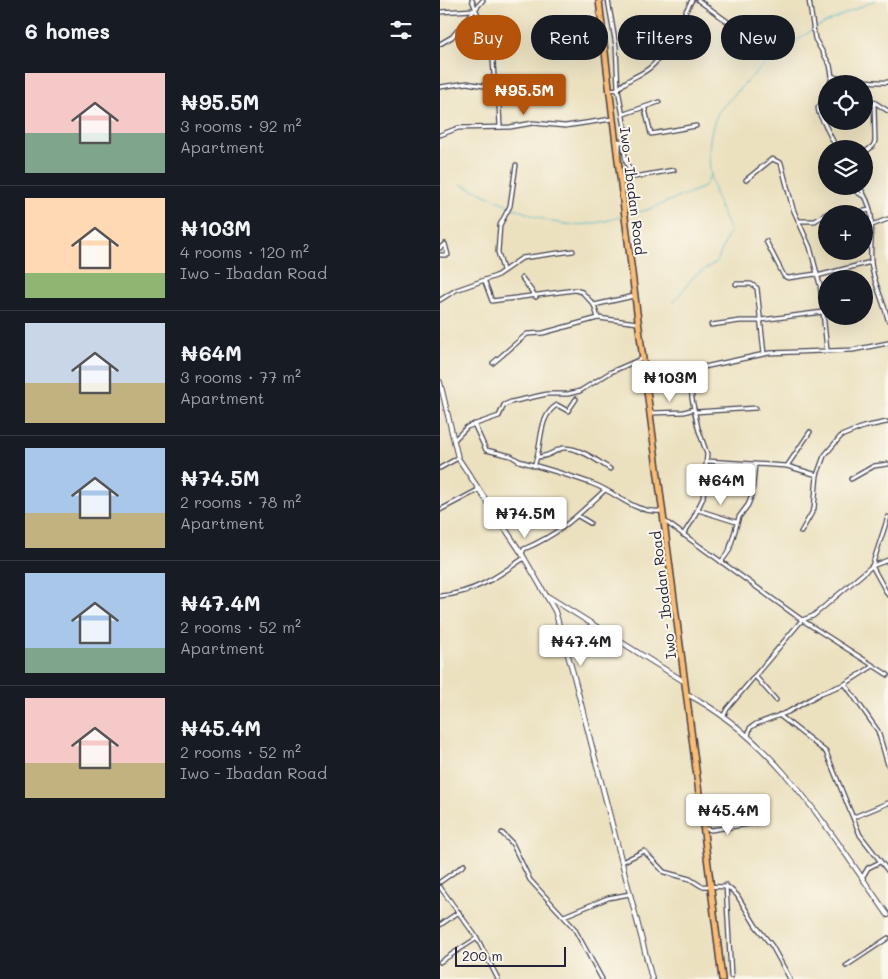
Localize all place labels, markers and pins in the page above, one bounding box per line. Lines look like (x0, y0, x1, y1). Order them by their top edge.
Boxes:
pin: ₦95.5M (483, 74, 565, 116)
pin: ₦103M (635, 360, 705, 403)
pin: ₦64M (691, 464, 751, 506)
pin: ₦74.5M (484, 496, 566, 539)
pin: ₦47.4M (540, 624, 622, 667)
pin: ₦45.4M (687, 794, 769, 836)

